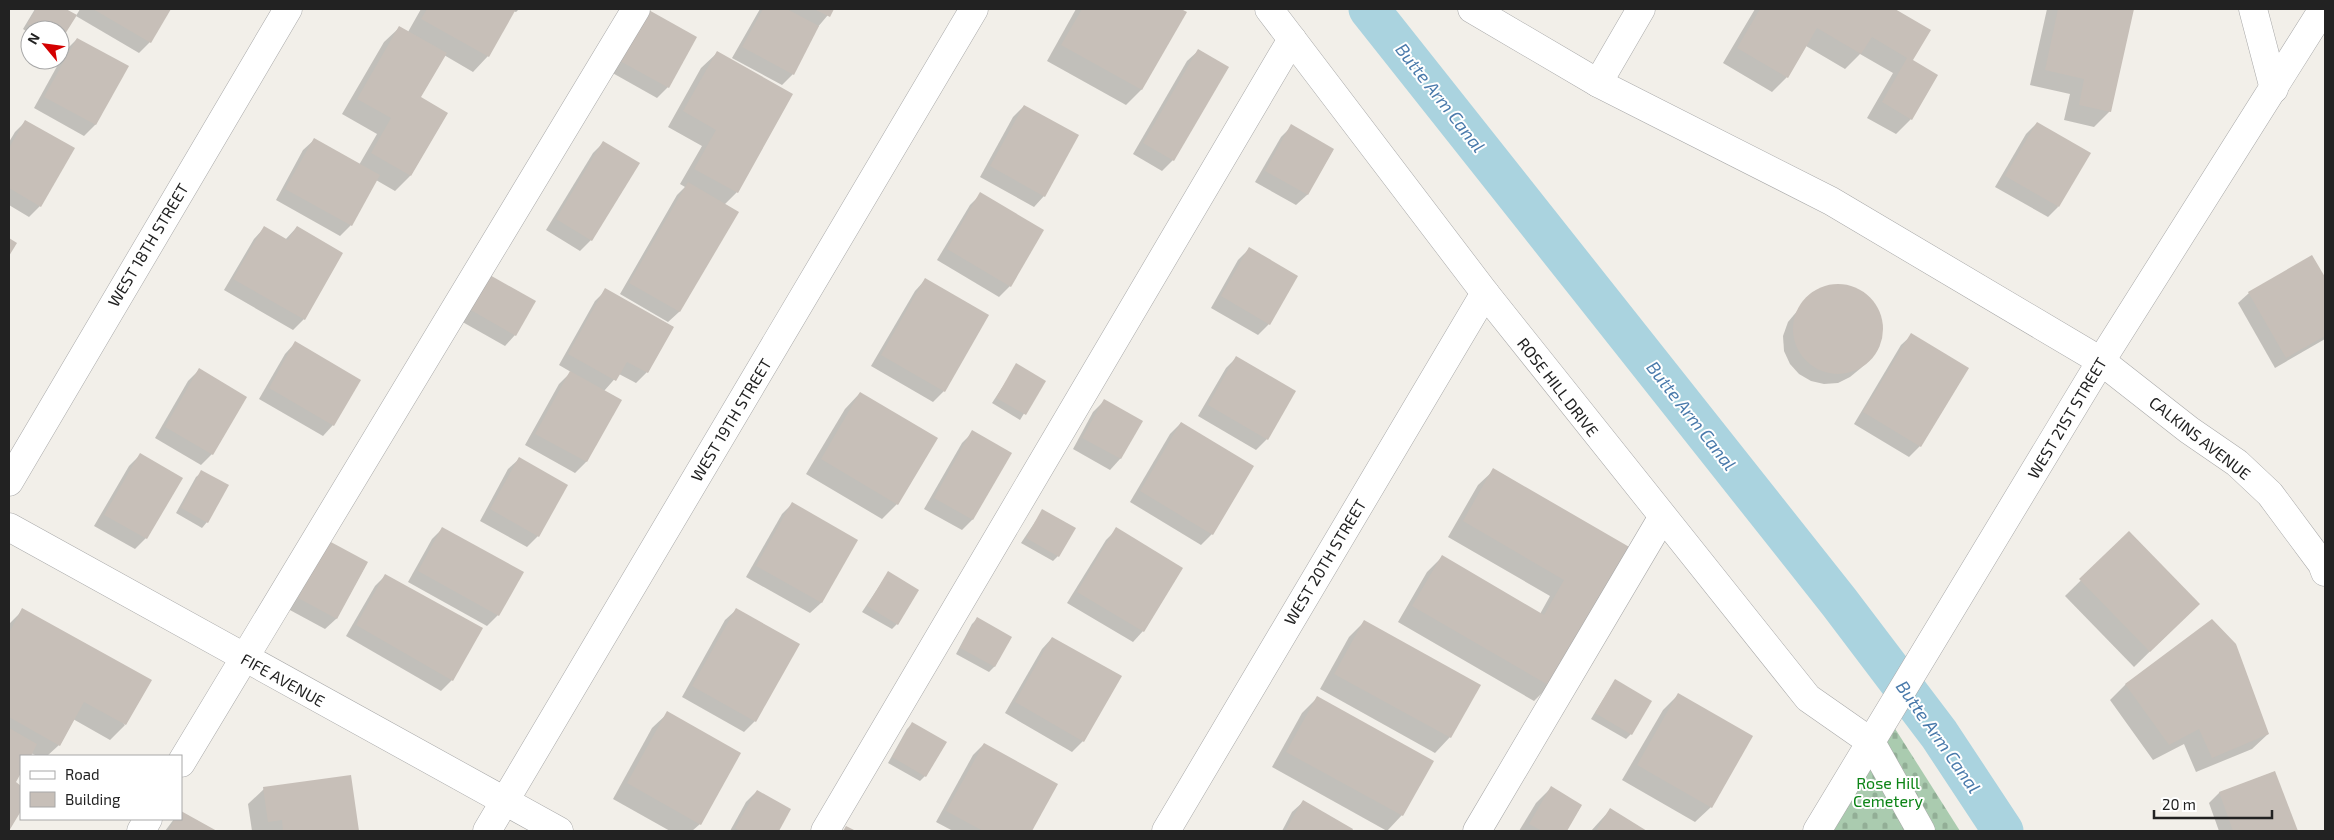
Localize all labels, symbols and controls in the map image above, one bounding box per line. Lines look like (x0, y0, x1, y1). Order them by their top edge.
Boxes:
north arrow (20, 20, 70, 70)
text: N (23, 30, 43, 47)
water label: Butte Arm Canal (1391, 38, 1490, 156)
street label: WEST 18TH STREET (103, 180, 192, 310)
street label: ROSE HILL DRIVE (1514, 334, 1603, 440)
street label: WEST 21ST STREET (2023, 354, 2110, 482)
street label: WEST 19TH STREET (686, 355, 775, 485)
water label: Butte Arm Canal (1642, 356, 1741, 474)
street label: CALKINS AVENUE (2146, 392, 2255, 483)
street label: WEST 20TH STREET (1280, 495, 1370, 628)
street label: FIFE AVENUE (238, 649, 328, 710)
water label: Butte Arm Canal (1892, 676, 1986, 797)
legend (20, 755, 182, 820)
text: Road (65, 765, 100, 783)
park label: Rose Hill Cemetery (1853, 773, 1923, 810)
scale bar (2154, 788, 2272, 820)
text: Building (65, 790, 121, 808)
text: 20 m (2162, 795, 2196, 813)

